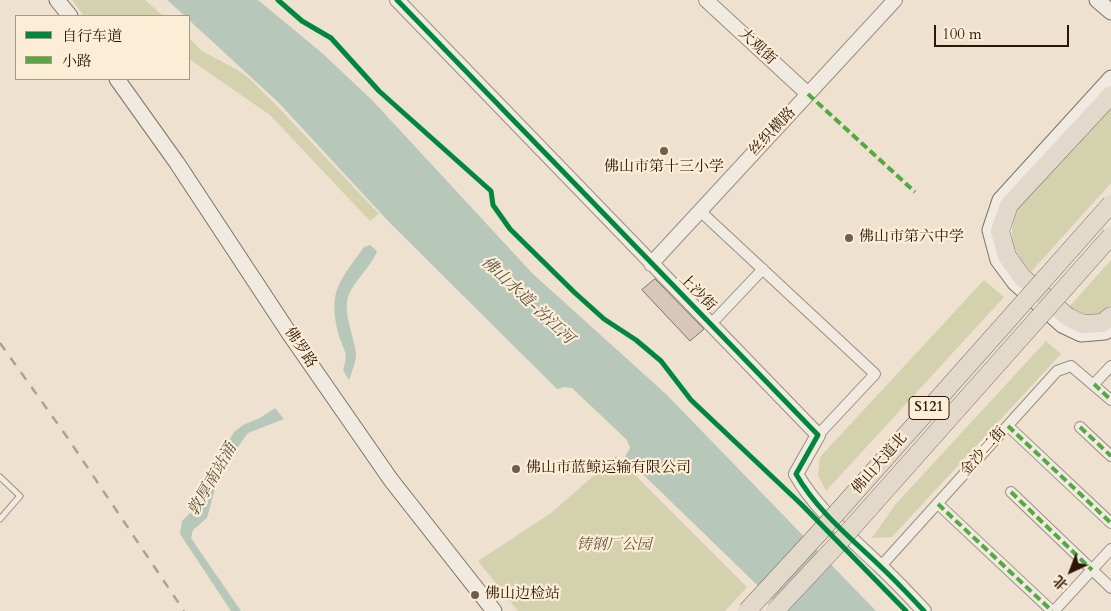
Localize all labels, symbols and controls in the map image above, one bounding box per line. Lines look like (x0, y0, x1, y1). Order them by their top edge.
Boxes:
legend (15, 15, 190, 80)
scale bar (936, 15, 1071, 47)
text: 100 m (942, 24, 982, 44)
street label: 大观街 (734, 25, 780, 69)
text: 自行车道 (62, 26, 122, 46)
text: 小路 (62, 51, 92, 71)
street label: 丝织横路 (746, 104, 800, 160)
marker: 佛山市第十三小学 (658, 145, 670, 157)
place label: 佛山市第十三小学 (604, 159, 724, 177)
place label: 佛山市第六中学 (859, 229, 964, 247)
marker: 佛山市第六中学 (843, 232, 855, 244)
water label: 佛山水道-汾江河 (477, 253, 577, 349)
street label: 上沙街 (675, 271, 719, 315)
street label: 佛罗路 (280, 324, 320, 372)
road number: S121 (909, 396, 949, 419)
street label: 金沙二街 (957, 424, 1011, 480)
street label: 佛山大道北 (849, 430, 911, 498)
water label: 敦厚南站涌 (185, 441, 241, 519)
place label: 佛山市蓝鲸运输有限公司 (526, 460, 691, 478)
marker: 佛山市蓝鲸运输有限公司 (510, 463, 522, 475)
park label: 铸钢厂公园 (577, 537, 651, 555)
north arrow (1046, 546, 1096, 596)
text: 北 (1049, 571, 1072, 594)
place label: 佛山边检站 (485, 586, 560, 604)
marker: 佛山边检站 (469, 589, 481, 601)

